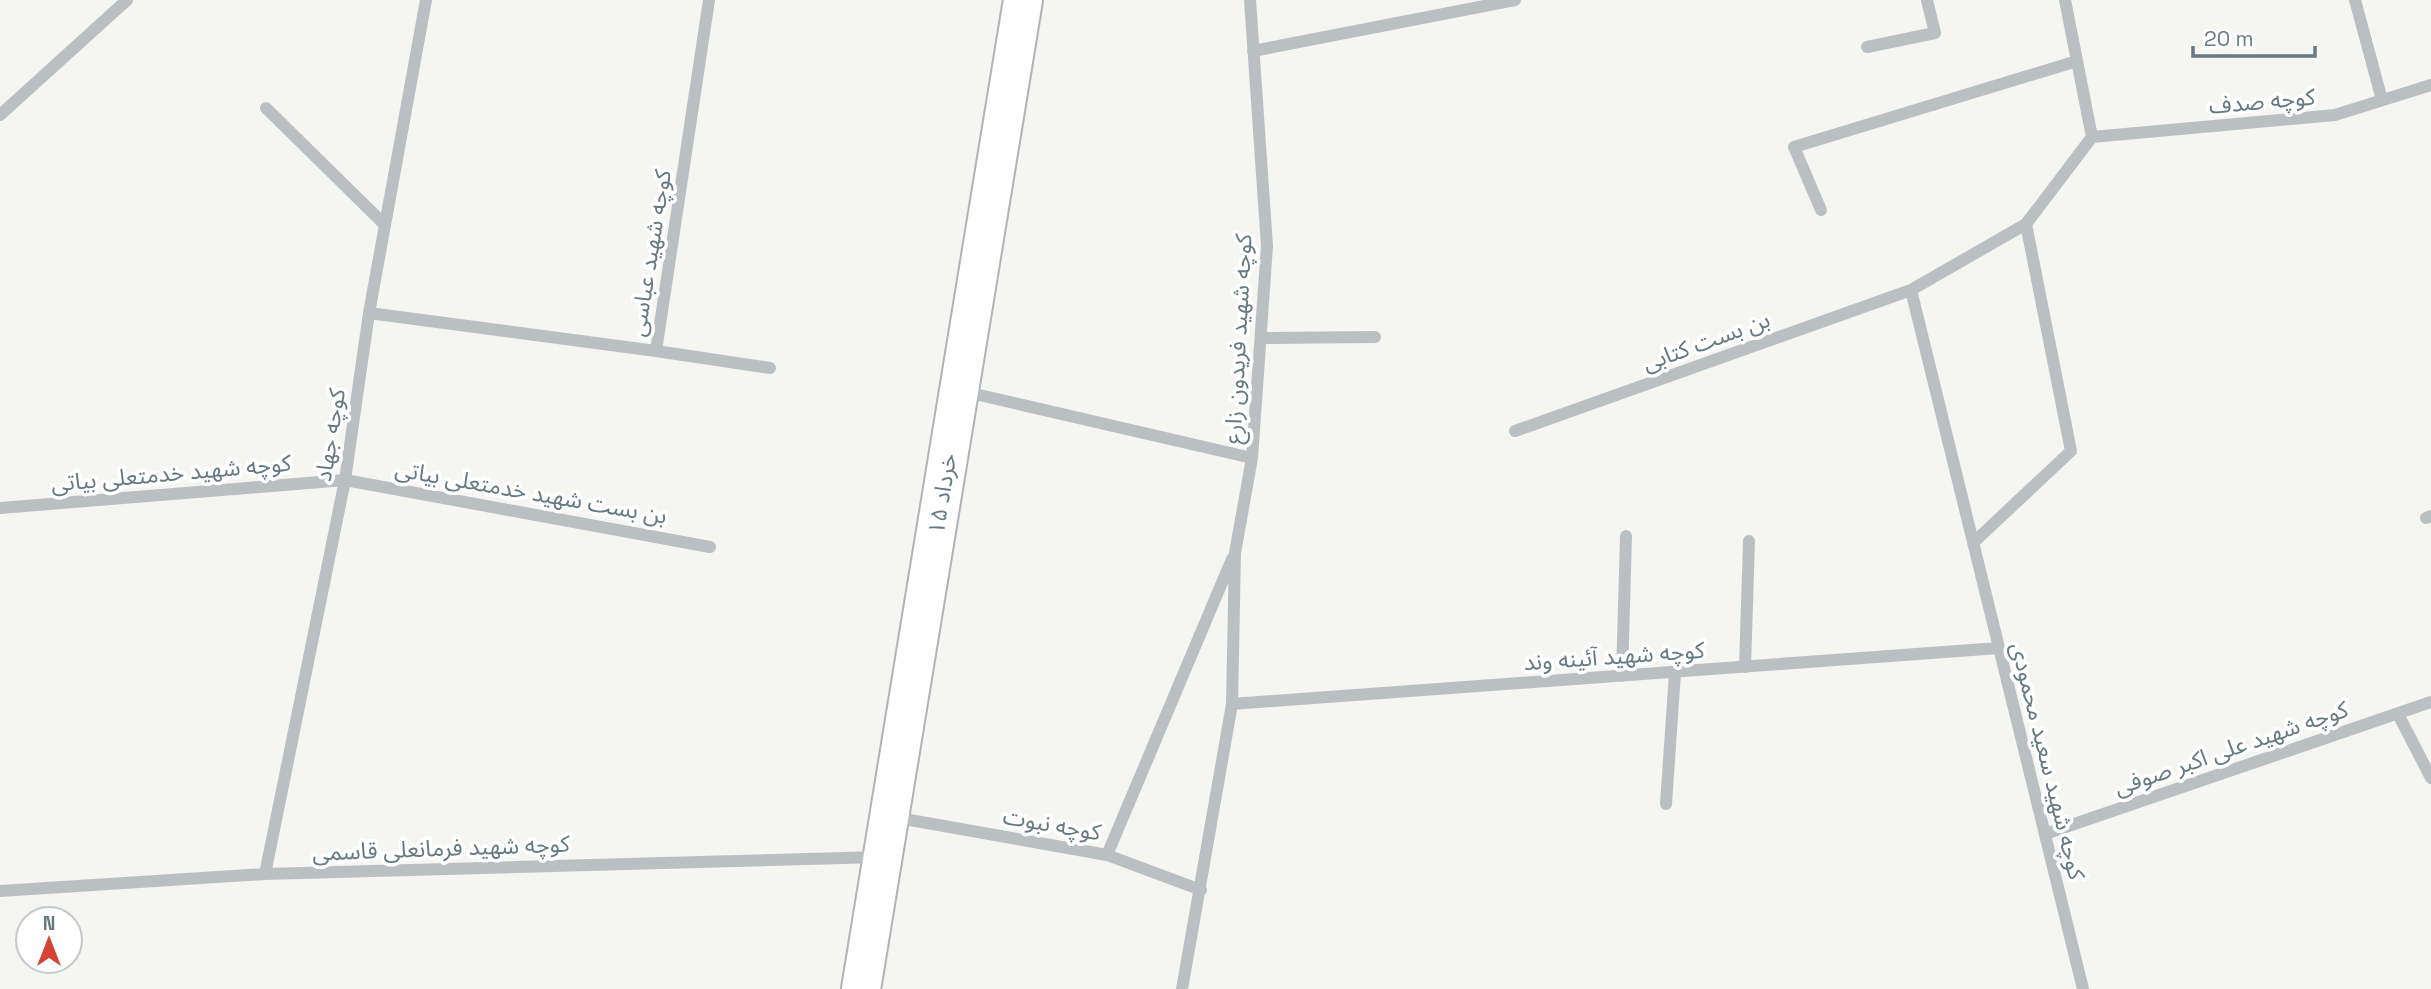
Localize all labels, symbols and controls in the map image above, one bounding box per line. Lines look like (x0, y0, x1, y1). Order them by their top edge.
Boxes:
scale bar (2193, 14, 2316, 58)
text: 20 m (2204, 25, 2254, 52)
street label: کوچه صدف (2208, 81, 2317, 121)
street label: کوچه شهید عباسی (622, 167, 678, 339)
street label: کوچه شهید فریدون زارع (1218, 233, 1261, 445)
street label: بن بست کتابی (1638, 304, 1774, 378)
street label: کوچه جهاد (308, 386, 352, 484)
street label: کوچه شهید خدمتعلی بیاتی (50, 448, 293, 499)
street label: ۱۵ خرداد (921, 451, 963, 537)
street label: بن بست شهید خدمتعلی بیاتی (393, 453, 669, 531)
street label: کوچه شهید آئینه وند (1523, 635, 1706, 677)
street label: کوچه شهید سعید محمودی (2004, 639, 2092, 883)
street label: کوچه شهید علی اکبر صوفی (2110, 694, 2352, 802)
street label: کوچه نبوت (1001, 801, 1104, 848)
street label: کوچه شهید فرمانعلی قاسمی (312, 828, 571, 868)
north arrow (14, 905, 84, 975)
text: N (43, 911, 55, 936)

